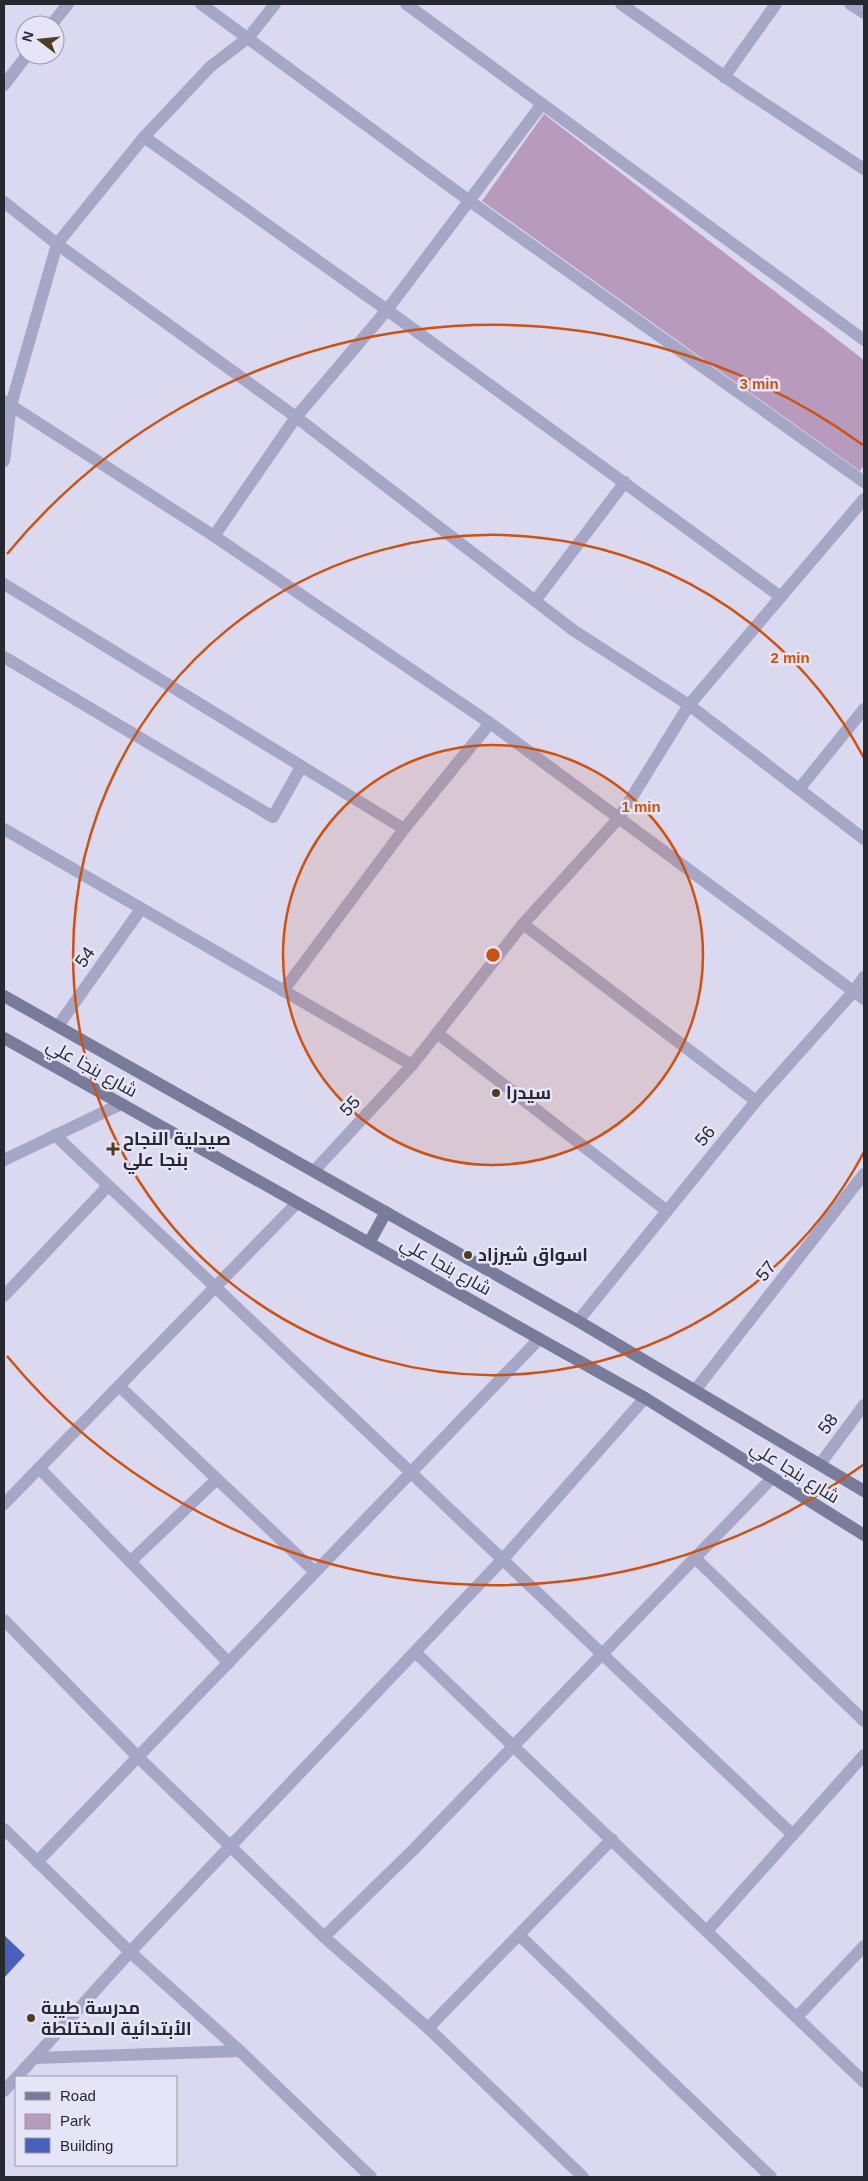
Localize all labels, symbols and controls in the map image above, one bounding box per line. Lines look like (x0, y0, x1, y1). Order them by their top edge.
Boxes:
north arrow (15, 15, 65, 65)
text: N (18, 29, 37, 43)
text: 3 min (739, 375, 779, 392)
text: 2 min (770, 649, 810, 666)
text: 1 min (621, 798, 661, 815)
street label: 54 (71, 943, 99, 971)
centre of rings (484, 946, 502, 964)
street label: شارع بنجا علي (41, 1035, 141, 1105)
place label: سيدرا (506, 1083, 551, 1103)
marker: سيدرا (490, 1087, 502, 1099)
street label: 55 (336, 1092, 364, 1120)
street label: 56 (691, 1122, 719, 1150)
place label: صيدلية النجاح بنجا علي (123, 1129, 231, 1175)
marker: صيدلية النجاح بنجا علي (107, 1143, 119, 1155)
street label: شارع بنجا علي (395, 1233, 495, 1303)
place label: اسواق شيرزاد (478, 1245, 588, 1266)
marker: اسواق شيرزاد (462, 1249, 474, 1261)
street label: 57 (752, 1257, 780, 1285)
street label: 58 (814, 1410, 842, 1438)
street label: شارع بنجا علي (745, 1437, 843, 1511)
place label: مدرسة طيبة الأبتدائية المختلطة (41, 1998, 192, 2039)
marker: مدرسة طيبة الأبتدائية المختلطة (25, 2012, 37, 2024)
legend (15, 2076, 178, 2166)
text: Road (60, 2087, 96, 2104)
text: Park (60, 2112, 91, 2129)
text: Building (60, 2137, 113, 2154)

